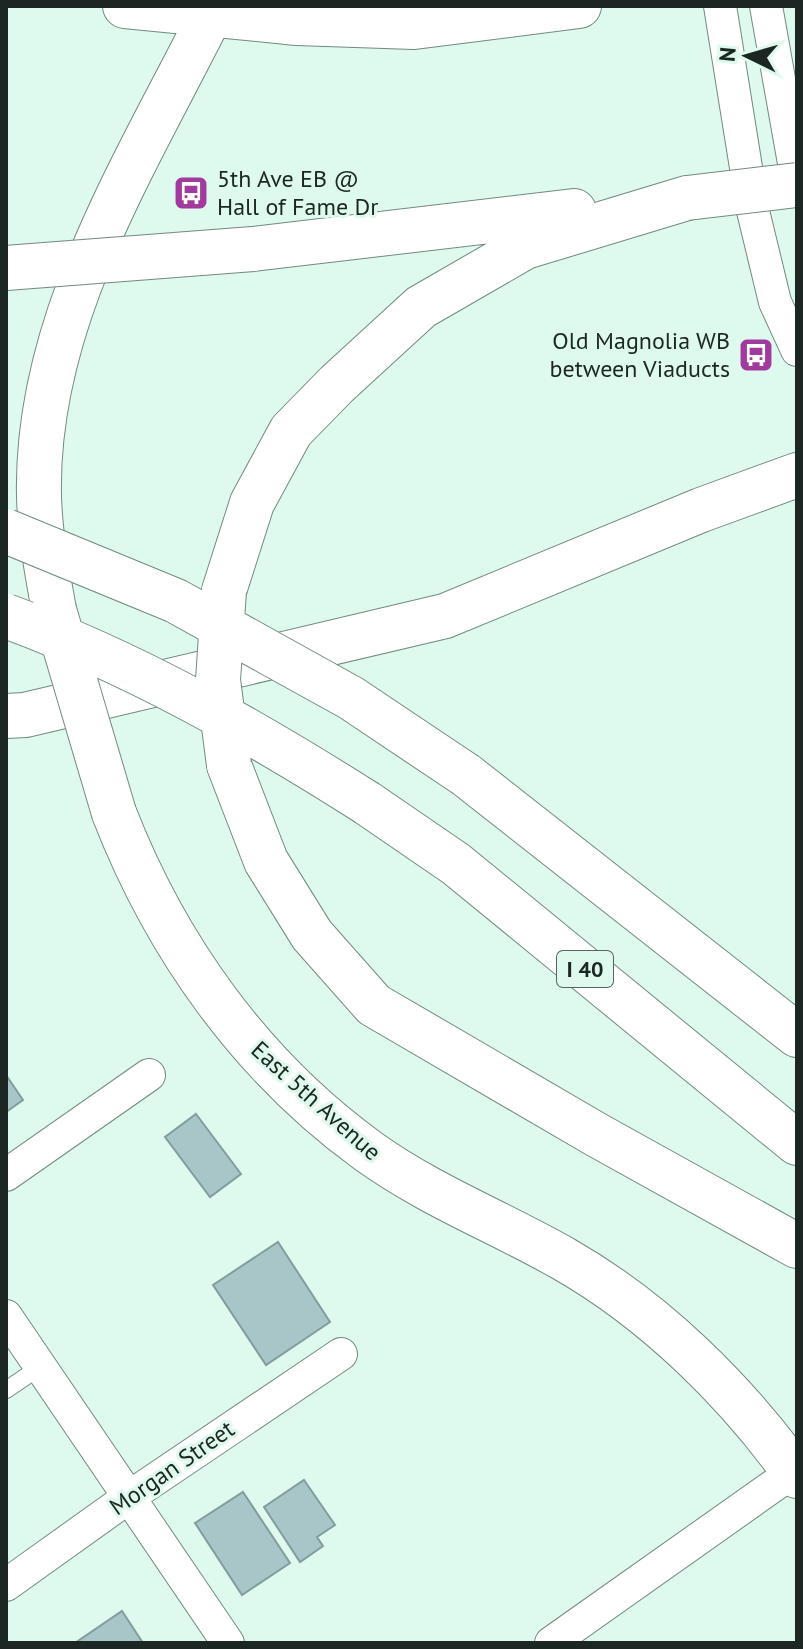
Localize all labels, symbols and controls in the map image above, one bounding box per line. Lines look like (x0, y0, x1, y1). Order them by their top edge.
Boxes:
north arrow (707, 16, 787, 96)
text: N (712, 46, 742, 63)
place label: 5th Ave EB @ Hall of Fame Dr (217, 163, 378, 222)
bus stop icon: 5th Ave EB @ Hall of Fame Dr (172, 174, 210, 212)
place label: Old Magnolia WB between Viaducts (550, 325, 730, 384)
bus stop icon: Old Magnolia WB between Viaducts (737, 336, 775, 374)
road number: I 40 (557, 951, 613, 987)
street label: East 5th Avenue (245, 1034, 388, 1167)
street label: Morgan Street (103, 1413, 240, 1522)

